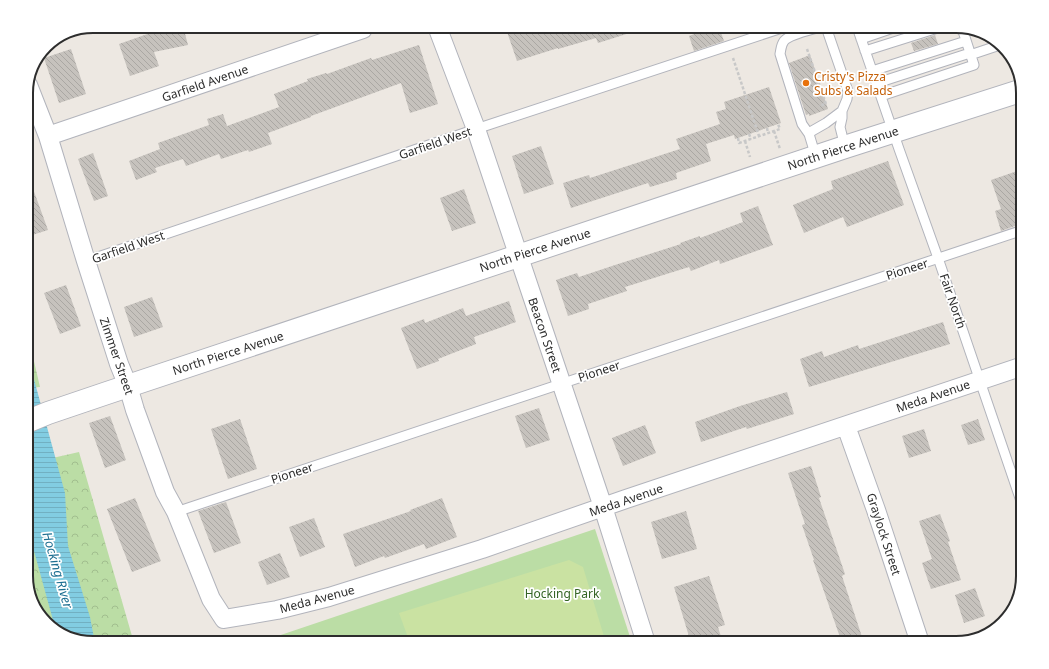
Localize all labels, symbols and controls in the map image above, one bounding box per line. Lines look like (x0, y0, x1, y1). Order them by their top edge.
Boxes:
street label: Garfield Avenue (160, 60, 251, 106)
place label: Cristy's Pizza Subs & Salads (814, 68, 893, 99)
marker: Cristy's Pizza Subs & Salads (801, 78, 811, 88)
street label: Garfield West (396, 122, 474, 163)
street label: North Pierce Avenue (785, 122, 901, 174)
street label: North Pierce Avenue (477, 224, 593, 276)
street label: Garfield West (89, 226, 167, 267)
street label: Pioneer (884, 254, 930, 284)
street label: Fair North (936, 271, 970, 331)
street label: Beacon Street (524, 295, 566, 375)
street label: Zimmer Street (96, 315, 138, 398)
street label: North Pierce Avenue (170, 327, 286, 379)
street label: Pioneer (576, 356, 622, 386)
street label: Meda Avenue (894, 375, 972, 417)
street label: Pioneer (269, 458, 315, 488)
street label: Meda Avenue (587, 479, 665, 521)
street label: Graylock Street (863, 491, 905, 578)
water label: Hocking River (38, 530, 78, 611)
street label: Meda Avenue (278, 581, 357, 617)
park label: Hocking Park (525, 585, 600, 602)

